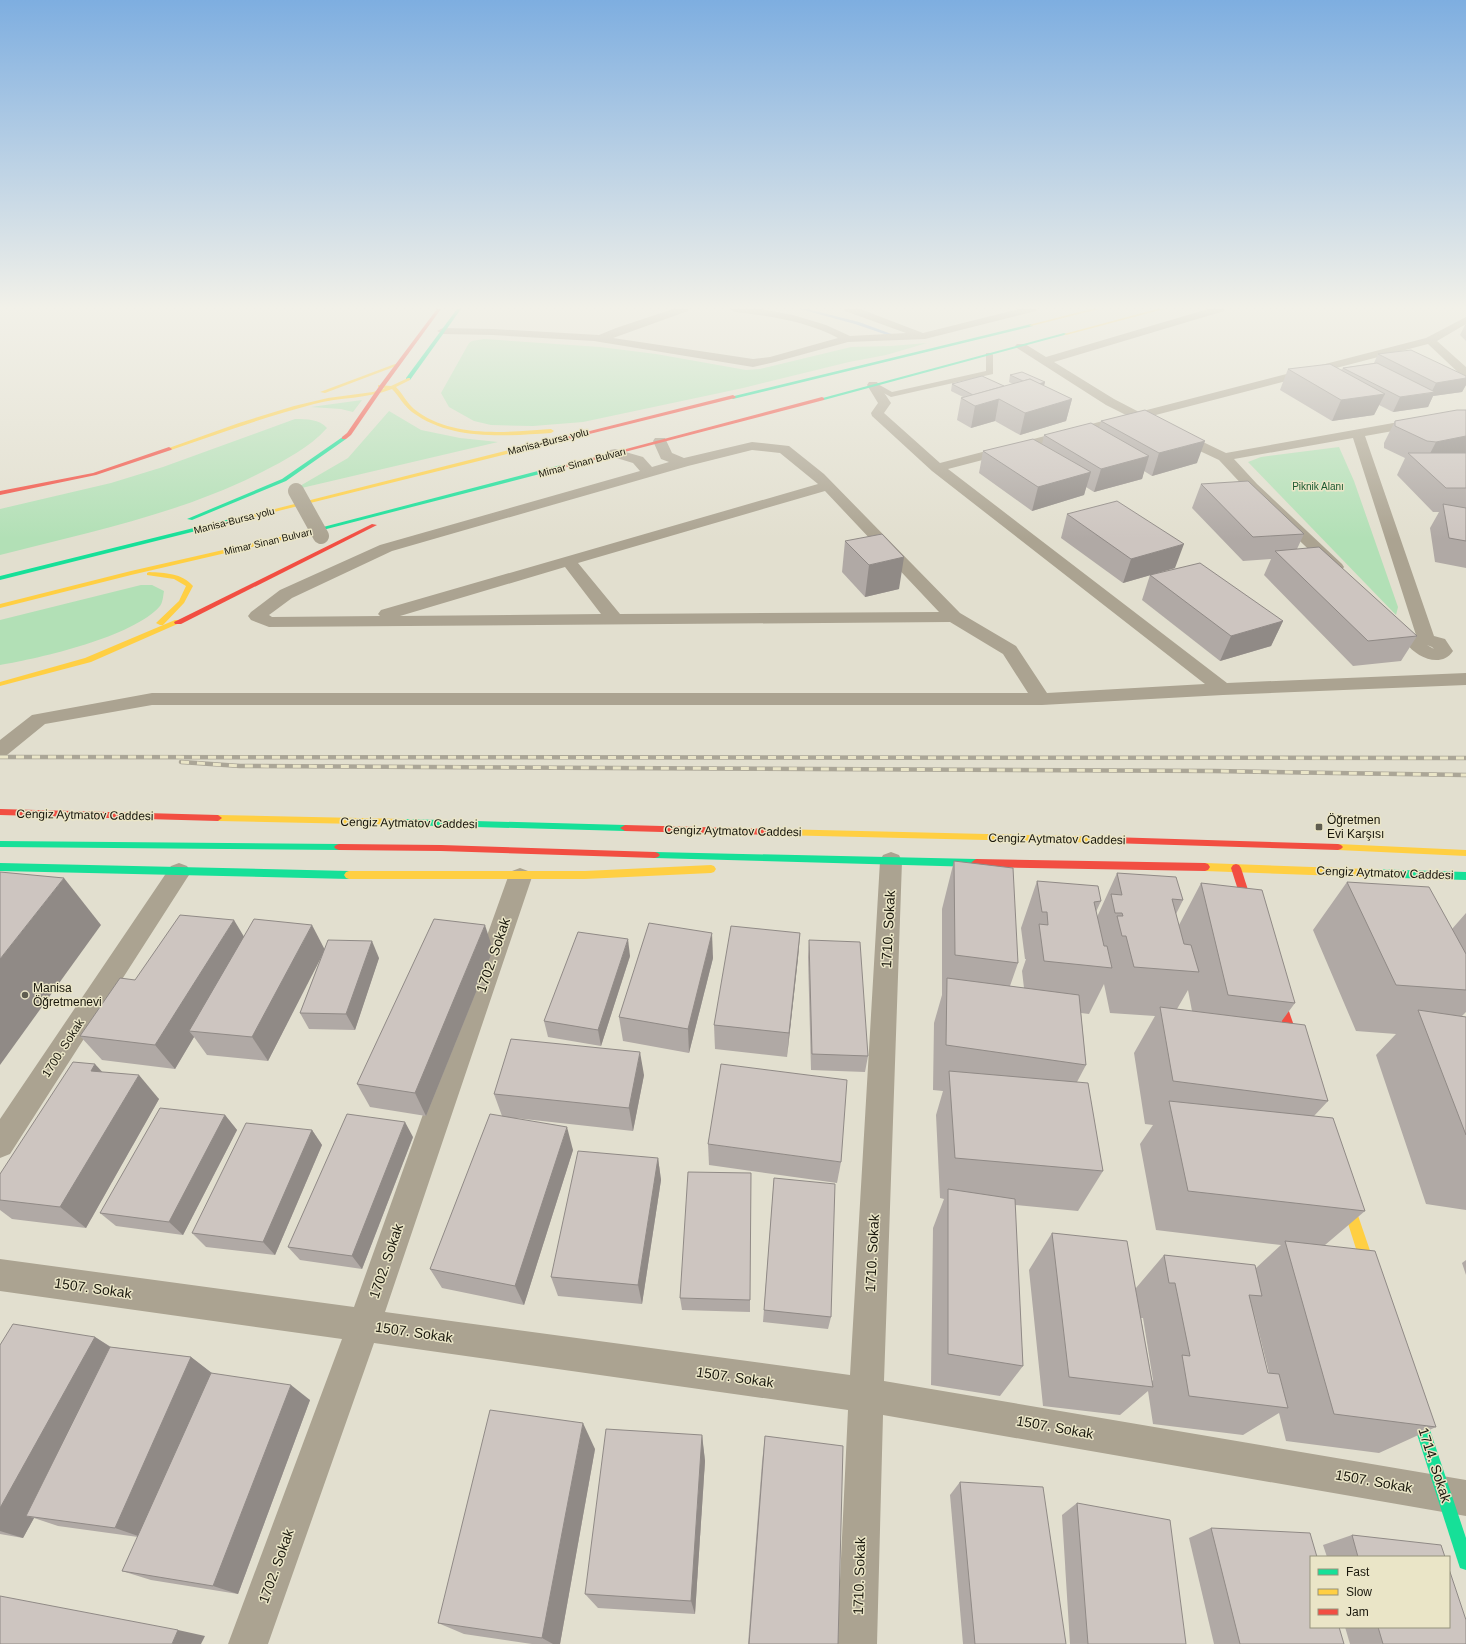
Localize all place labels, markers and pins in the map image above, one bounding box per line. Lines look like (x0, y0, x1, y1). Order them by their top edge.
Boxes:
place label: Öğretmen Evi Karşısı (1327, 813, 1384, 841)
marker: Öğretmen Evi Karşısı (1314, 822, 1324, 832)
place label: Manisa Öğretmenevi (33, 981, 102, 1009)
marker: Manisa Öğretmenevi (20, 990, 30, 1000)

